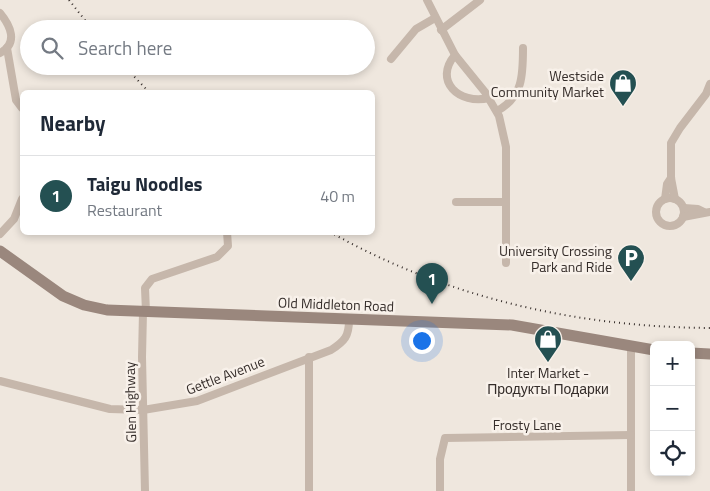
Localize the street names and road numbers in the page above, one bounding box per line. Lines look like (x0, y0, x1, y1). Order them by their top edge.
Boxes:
street label: Old Middleton Road (278, 291, 394, 317)
street label: Gettle Avenue (183, 350, 267, 400)
street label: Glen Highway (119, 361, 141, 443)
street label: Frosty Lane (493, 414, 561, 435)

